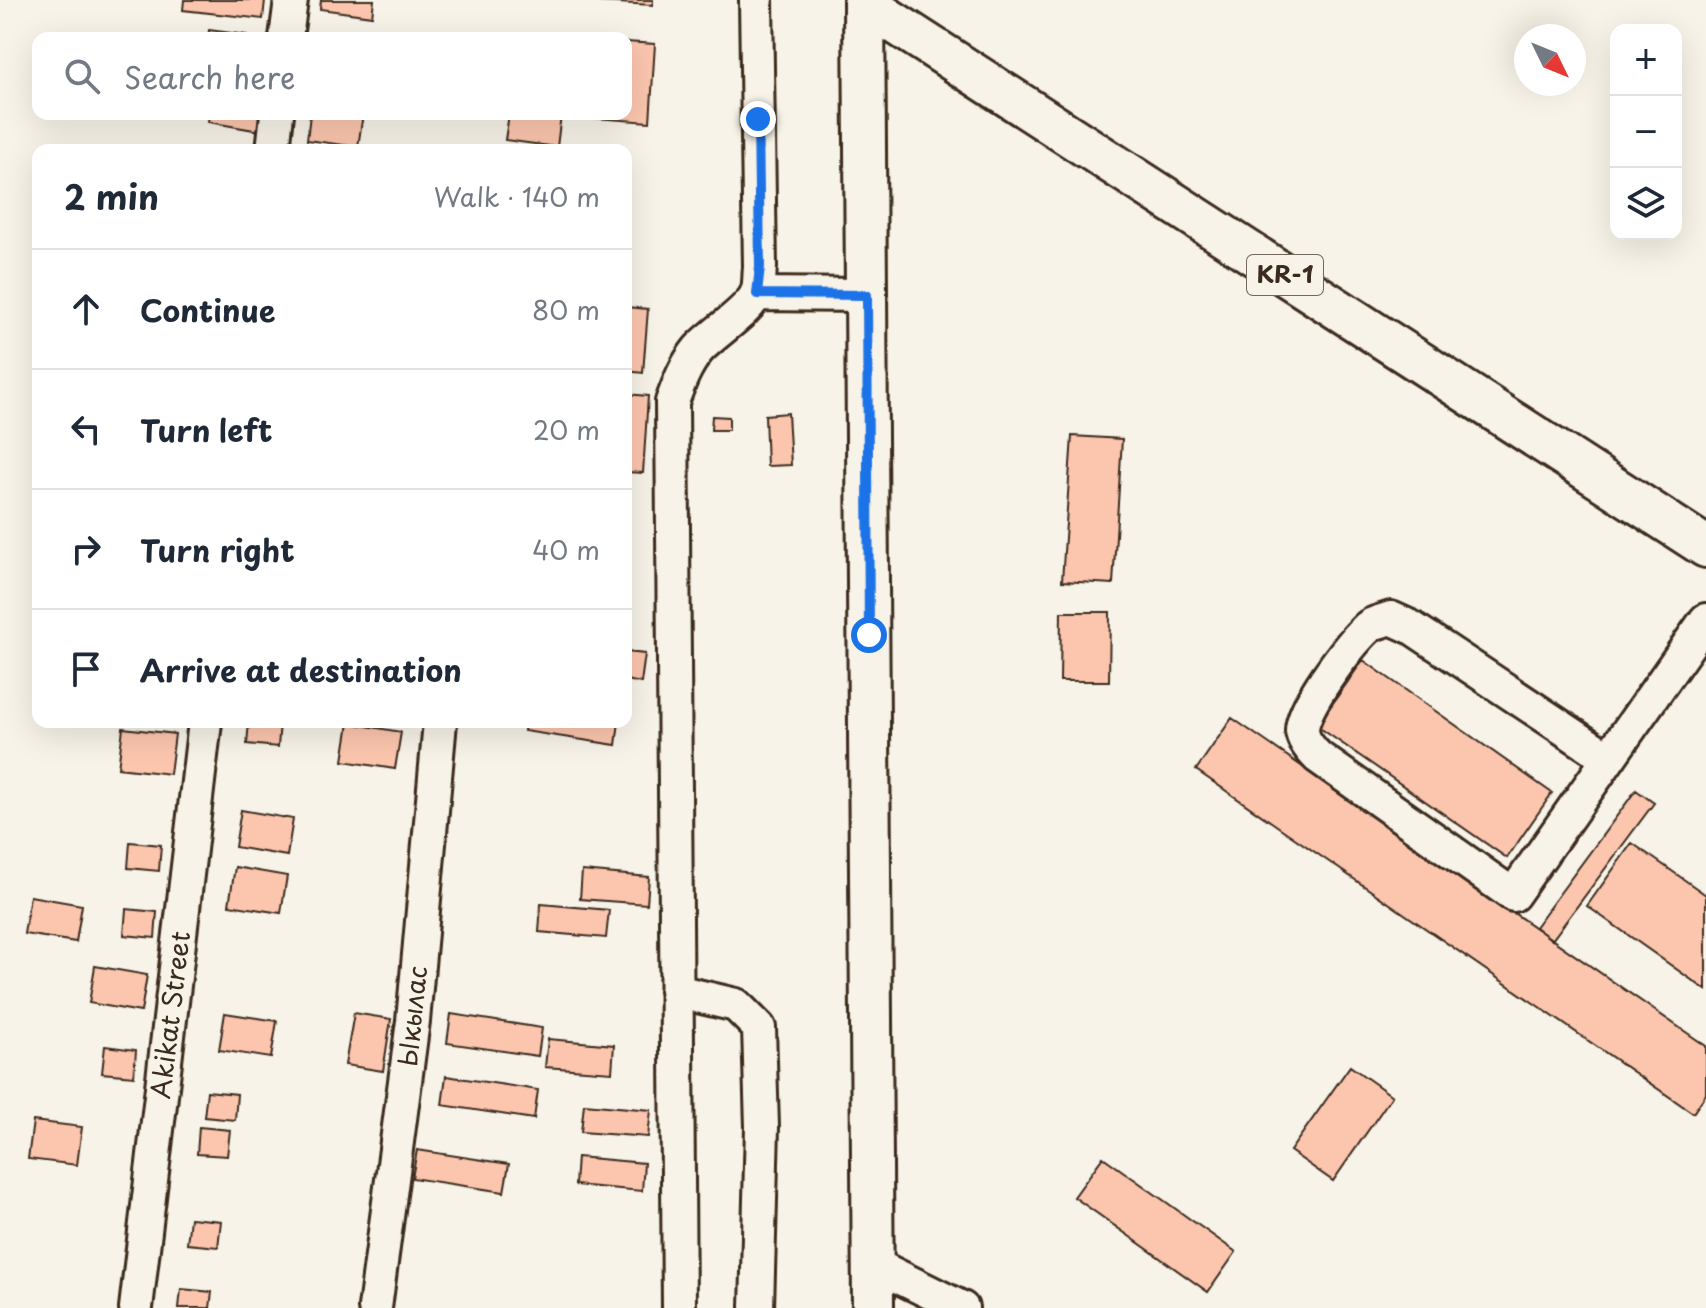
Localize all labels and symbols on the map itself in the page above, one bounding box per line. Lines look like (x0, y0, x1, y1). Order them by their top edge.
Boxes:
north arrow (1514, 24, 1586, 96)
route end (740, 101, 776, 137)
road number: KR-1 (1247, 255, 1323, 295)
route start (851, 617, 887, 653)
street label: Akikat Street (140, 929, 199, 1101)
street label: Ыкылас (387, 964, 436, 1068)

